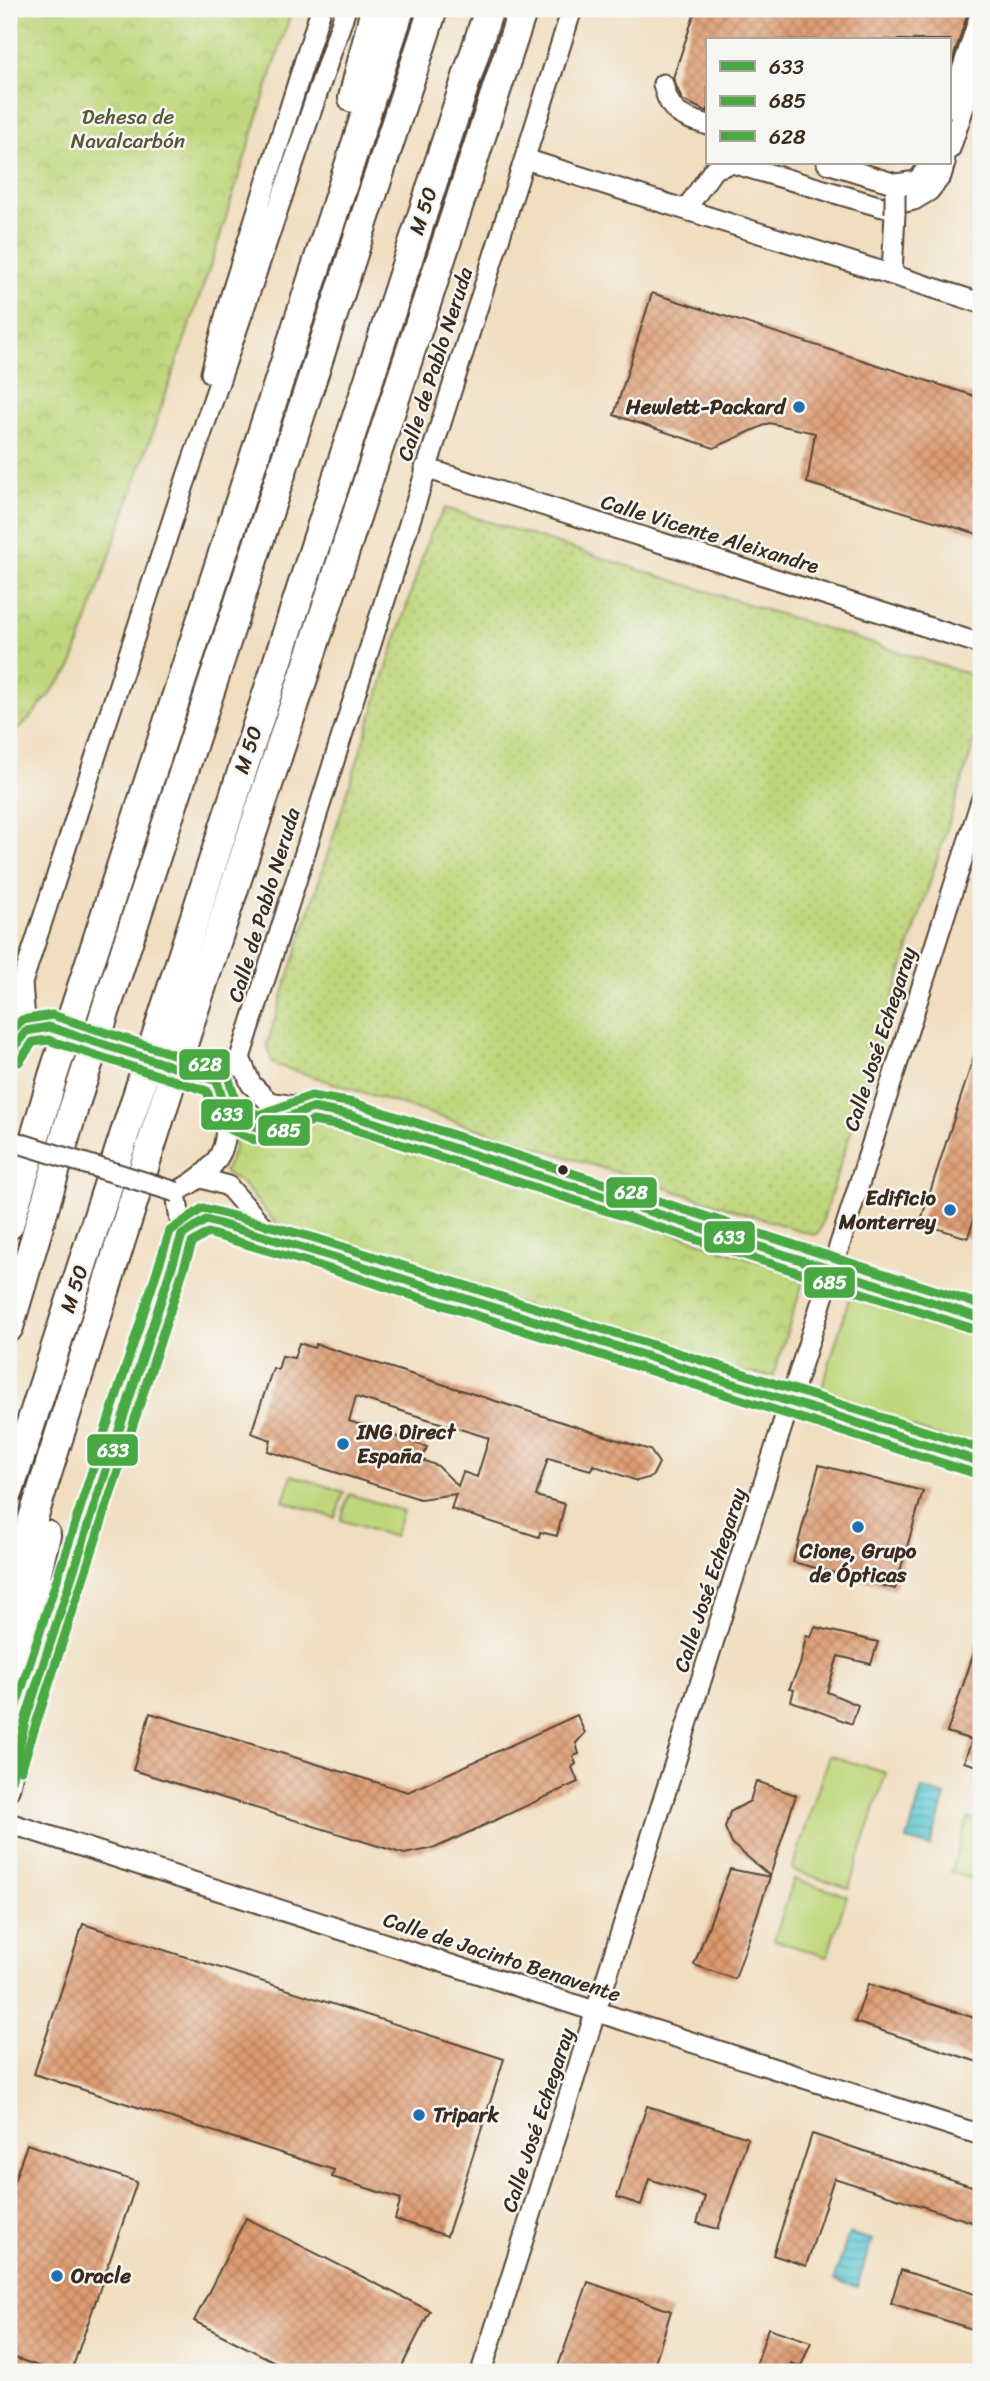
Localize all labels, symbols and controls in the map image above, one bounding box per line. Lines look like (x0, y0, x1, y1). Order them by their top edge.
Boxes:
legend (706, 38, 951, 164)
text: 633 (769, 48, 804, 86)
text: 685 (769, 82, 807, 120)
park label: Dehesa de Navalcarbón (71, 98, 185, 160)
text: 628 (769, 118, 806, 156)
street label: M 50 (397, 182, 449, 240)
street label: Calle de Pablo Neruda (386, 262, 484, 466)
place label: Hewlett-Packard (625, 388, 787, 426)
marker: Hewlett-Packard (791, 399, 807, 415)
street label: Calle Vicente Aleixandre (596, 483, 824, 585)
street label: M 50 (222, 721, 274, 779)
street label: Calle de Pablo Neruda (216, 803, 312, 1007)
street label: Calle José Echegaray (832, 942, 928, 1136)
line badge: 628 (178, 1048, 231, 1081)
text: 628 (187, 1048, 222, 1081)
line badge: 633 (200, 1098, 254, 1131)
text: 633 (210, 1098, 243, 1131)
line badge: 685 (257, 1114, 311, 1147)
text: 685 (266, 1114, 301, 1147)
unlabelled marker (556, 1163, 570, 1177)
line badge: 628 (605, 1176, 658, 1209)
text: 628 (613, 1176, 648, 1209)
place label: Edificio Monterrey (838, 1179, 937, 1241)
marker: Edificio Monterrey (942, 1202, 958, 1218)
line badge: 633 (703, 1220, 756, 1254)
text: 633 (712, 1221, 745, 1254)
street label: M 50 (48, 1260, 100, 1318)
line badge: 685 (803, 1266, 856, 1299)
text: 685 (812, 1266, 847, 1299)
place label: ING Direct España (356, 1413, 457, 1475)
line badge: 633 (86, 1433, 139, 1467)
text: 633 (96, 1434, 129, 1467)
marker: ING Direct España (335, 1436, 351, 1452)
street label: Calle José Echegaray (662, 1483, 758, 1677)
marker: Cione, Grupo de Ópticas (850, 1519, 866, 1535)
place label: Cione, Grupo de Ópticas (799, 1532, 917, 1594)
street label: Calle de Jacinto Benavente (378, 1901, 626, 2013)
street label: Calle José Echegaray (490, 2023, 586, 2217)
place label: Tripark (433, 2096, 499, 2134)
marker: Tripark (411, 2107, 427, 2123)
place label: Oracle (71, 2257, 131, 2295)
marker: Oracle (49, 2268, 65, 2284)

